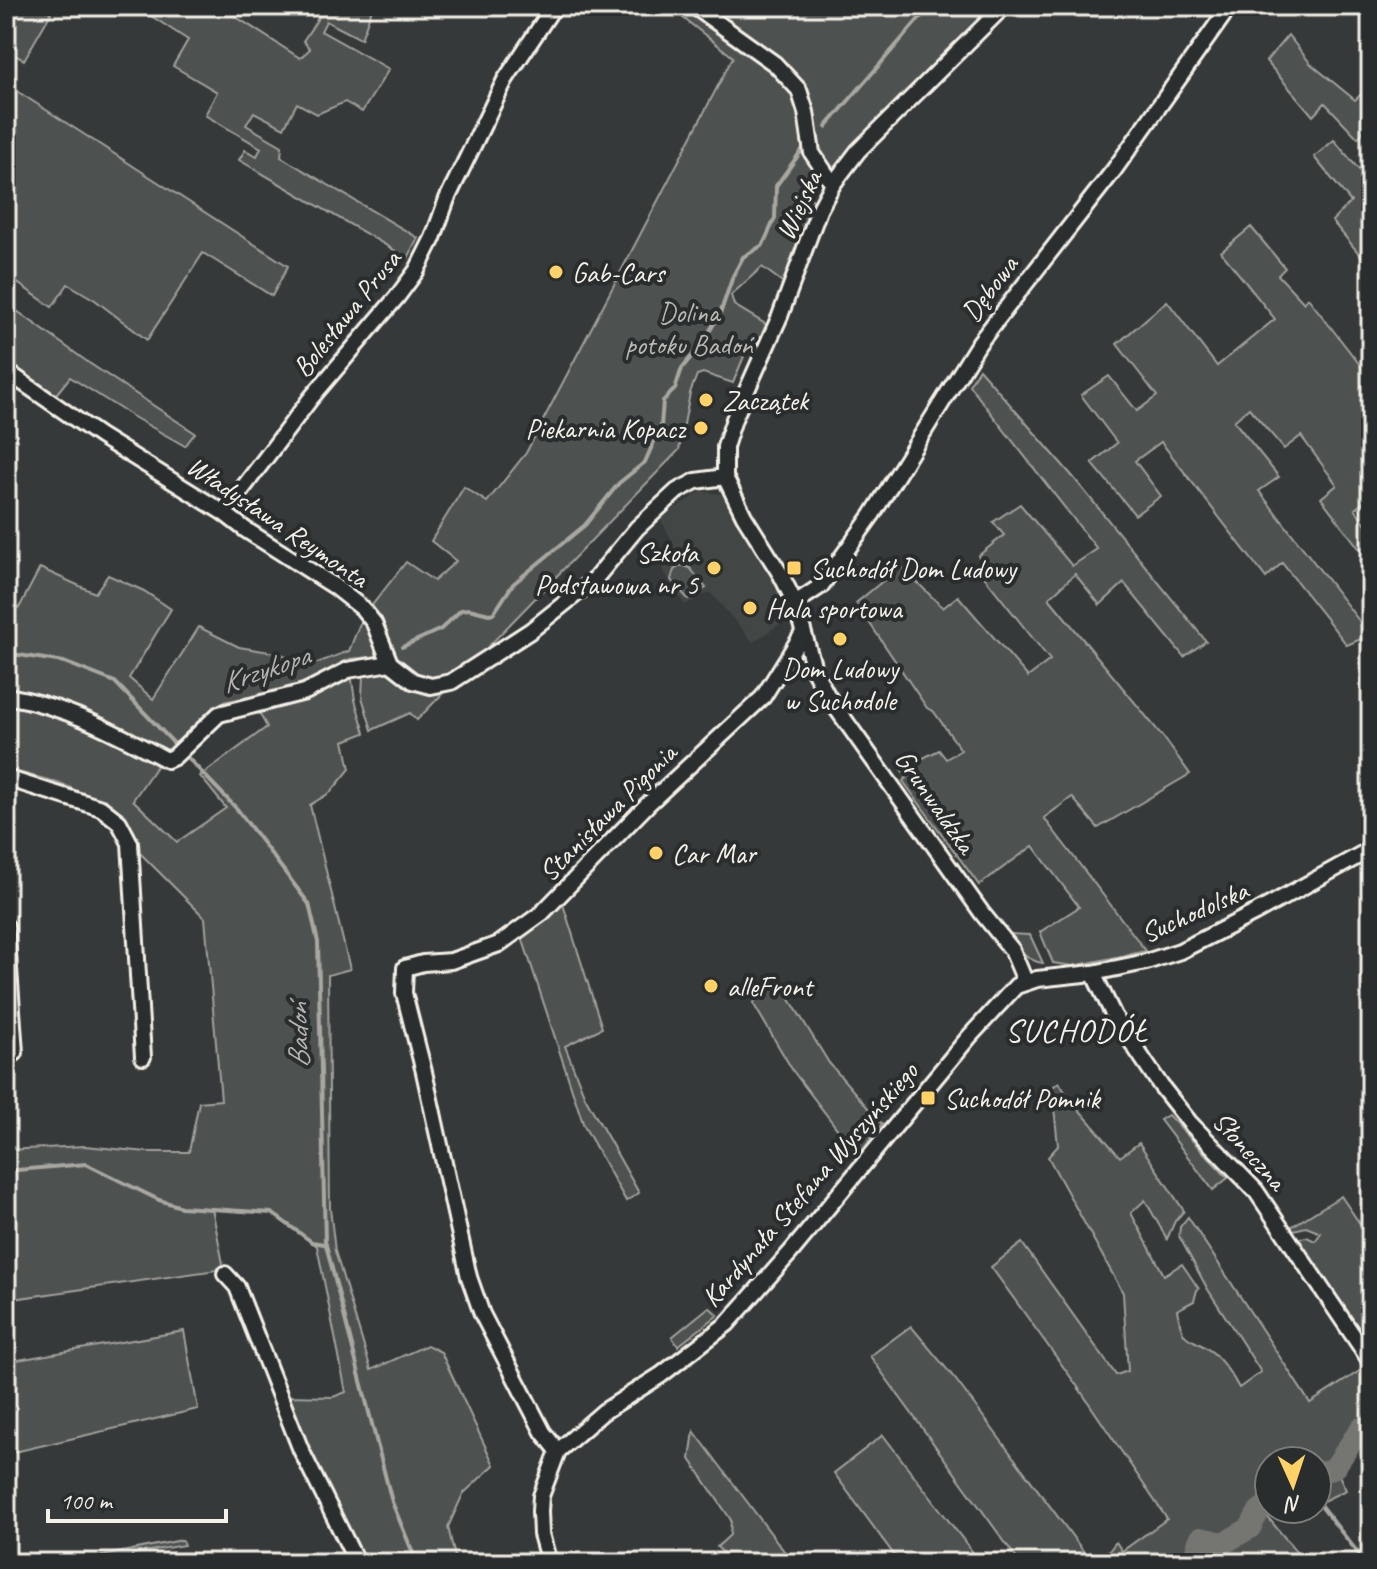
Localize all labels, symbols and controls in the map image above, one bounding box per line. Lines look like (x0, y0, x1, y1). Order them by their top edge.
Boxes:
street label: Wiejska (767, 163, 831, 245)
street label: Bolesława Prusa (284, 241, 409, 384)
street label: Dębowa (953, 247, 1026, 328)
place label: Gab-Cars (572, 255, 667, 290)
marker: Gab-Cars (547, 263, 565, 281)
park label: Dolina potoku Badoń (625, 295, 755, 362)
place label: Zaczątek (722, 383, 810, 418)
marker: Zaczątek (697, 391, 715, 409)
place label: Piekarnia Kopacz (526, 411, 687, 446)
marker: Piekarnia Kopacz (692, 419, 710, 437)
street label: Władysława Reymonta (180, 448, 377, 596)
place label: Szkoła Podstawowa nr 5 (535, 535, 700, 602)
place label: Suchodół Dom Ludowy (810, 551, 1018, 586)
marker: Szkoła Podstawowa nr 5 (705, 559, 723, 577)
marker: Suchodół Dom Ludowy (785, 559, 803, 577)
place label: Hala sportowa (766, 591, 903, 626)
marker: Hala sportowa (741, 599, 759, 617)
marker: Dom Ludowy w Suchodole (831, 630, 849, 648)
water label: Krzykopa (216, 635, 317, 702)
place label: Dom Ludowy w Suchodole (782, 651, 900, 718)
street label: Stanisława Pigonia (531, 734, 686, 889)
street label: Grunwaldzka (887, 743, 985, 862)
place label: Car Mar (672, 836, 758, 871)
marker: Car Mar (647, 844, 665, 862)
street label: Suchodolska (1135, 872, 1255, 951)
place label: alleFront (727, 969, 815, 1004)
marker: alleFront (702, 977, 720, 995)
water label: Badoń (278, 997, 318, 1069)
district label: SUCHODÓŁ (1005, 1010, 1149, 1051)
street label: Kardynała Stefana Wyszyńskiego (693, 1053, 927, 1314)
place label: Suchodół Pomnik (944, 1081, 1101, 1116)
marker: Suchodół Pomnik (919, 1089, 937, 1107)
street label: Słoneczna (1205, 1104, 1296, 1199)
north arrow (1253, 1445, 1333, 1525)
scale bar (48, 1473, 226, 1523)
text: 100 m (60, 1486, 114, 1516)
text: N (1283, 1490, 1302, 1518)

